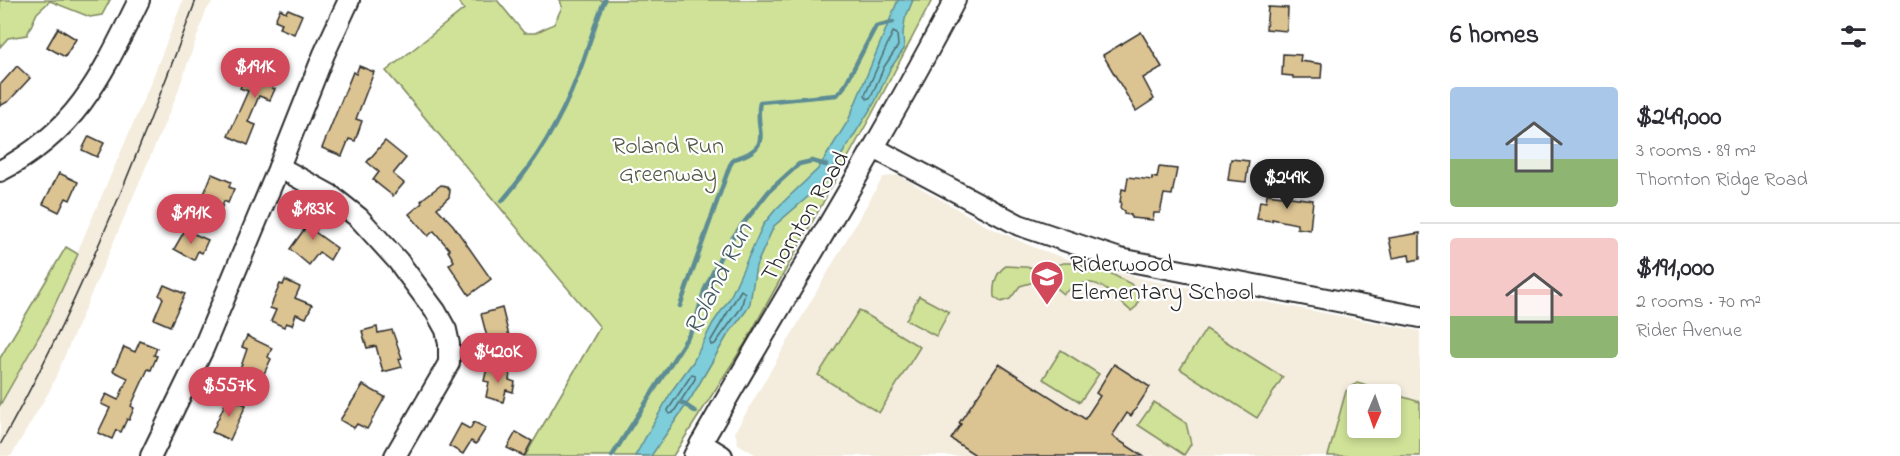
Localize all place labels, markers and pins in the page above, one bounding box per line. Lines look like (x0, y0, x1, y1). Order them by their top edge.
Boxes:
pin: $191K (213, 48, 297, 99)
pin: $249K (1245, 159, 1329, 210)
pin: $183K (271, 190, 355, 241)
pin: $191K (149, 194, 233, 245)
place label: Riderwood Elementary School (1070, 248, 1254, 312)
school or university icon: Riderwood Elementary School (1029, 259, 1065, 306)
pin: $420K (456, 333, 540, 384)
pin: $557K (187, 367, 271, 418)

